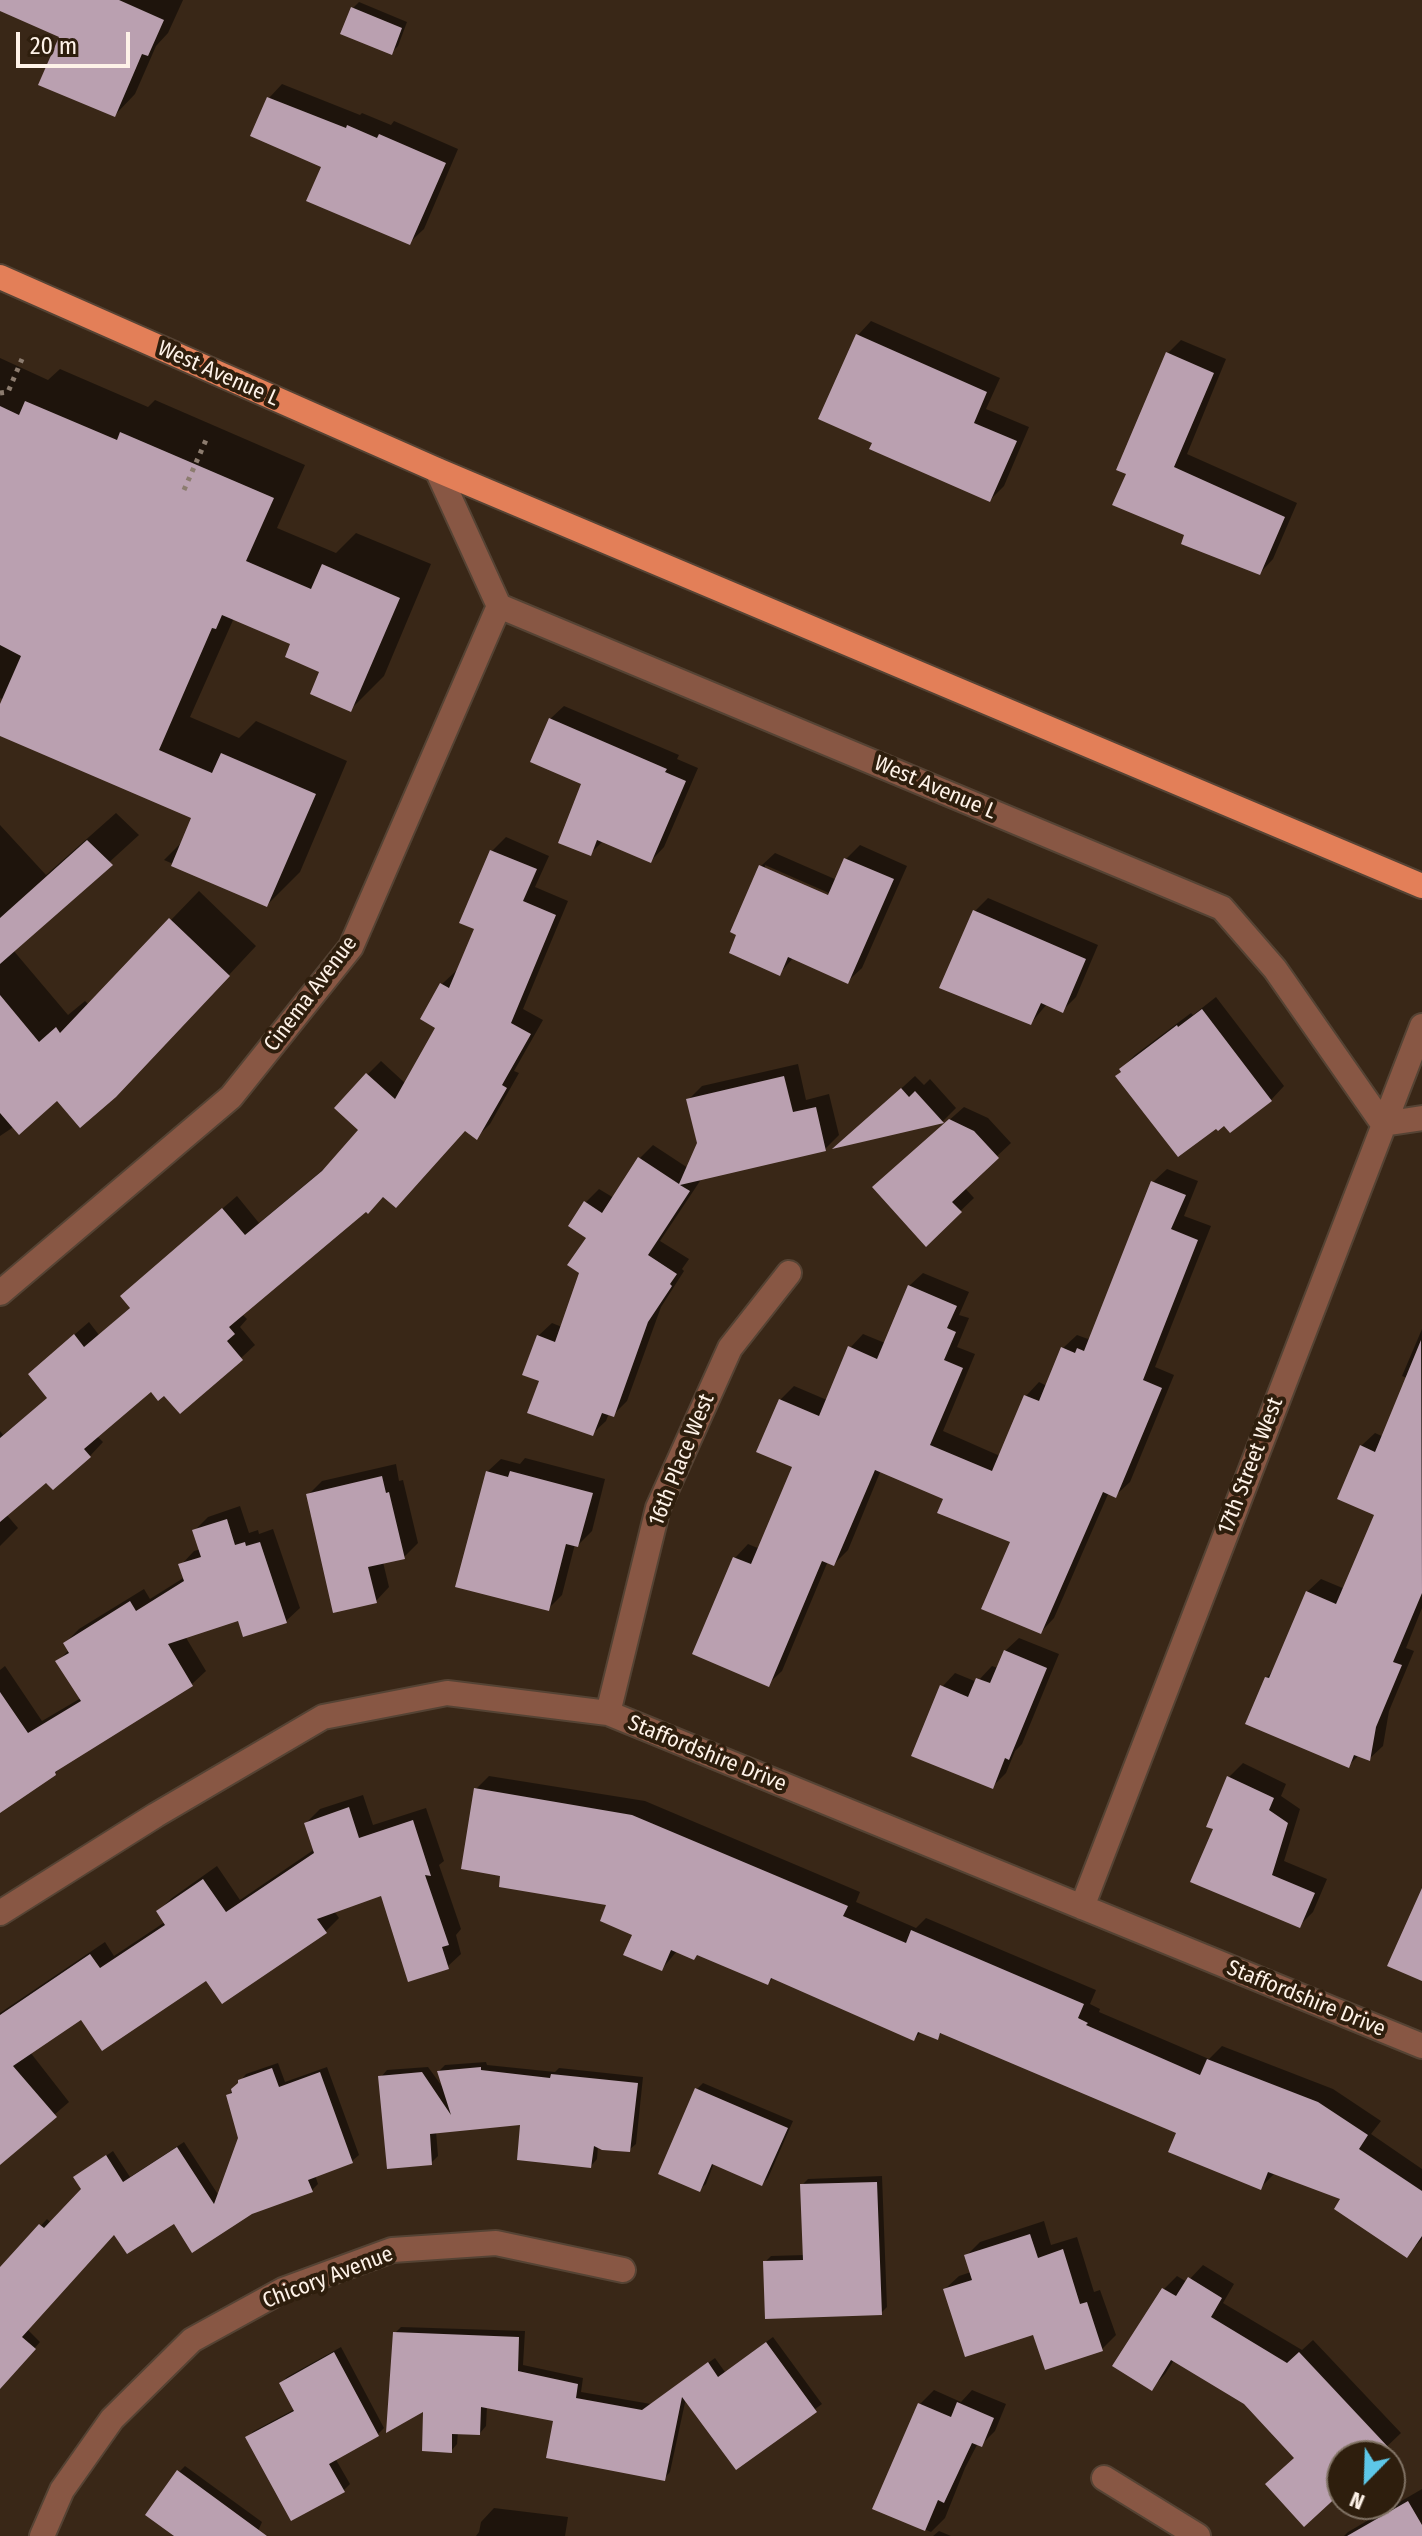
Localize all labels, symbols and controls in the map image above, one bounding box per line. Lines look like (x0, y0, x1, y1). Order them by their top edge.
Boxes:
scale bar (20, 16, 134, 66)
text: 20 m (30, 32, 77, 60)
street label: West Avenue L (153, 336, 283, 412)
street label: West Avenue L (870, 750, 1000, 826)
street label: Cinema Avenue (259, 931, 363, 1057)
street label: 16th Place West (644, 1390, 720, 1530)
street label: 17th Street West (1213, 1394, 1289, 1538)
street label: Staffordshire Drive (624, 1710, 790, 1798)
street label: Staffordshire Drive (1223, 1955, 1389, 2043)
street label: Chicory Avenue (259, 2241, 397, 2315)
north arrow (1326, 2440, 1406, 2520)
text: N (1346, 2486, 1369, 2516)

